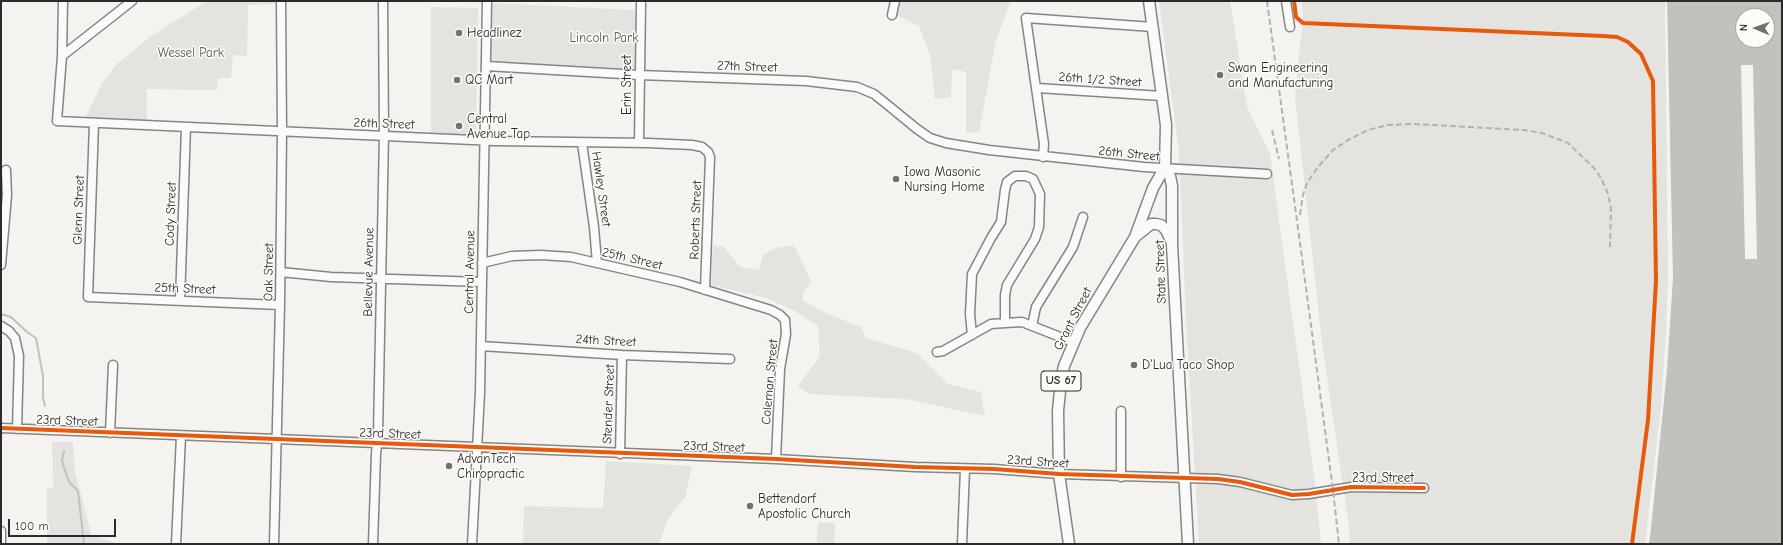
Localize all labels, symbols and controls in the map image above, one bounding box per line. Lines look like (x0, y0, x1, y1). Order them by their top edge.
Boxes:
north arrow (1735, 8, 1775, 48)
text: N (1737, 24, 1750, 31)
place label: Headlinez (467, 25, 522, 41)
marker: Headlinez (454, 28, 464, 38)
park label: Lincoln Park (569, 30, 639, 46)
park label: Wessel Park (158, 45, 224, 61)
street label: Erin Street (619, 55, 635, 115)
street label: 27th Street (716, 58, 778, 76)
place label: Swan Engineering and Manufacturing (1228, 60, 1333, 91)
street label: 26th 1/2 Street (1058, 69, 1142, 91)
marker: Swan Engineering and Manufacturing (1215, 70, 1225, 80)
place label: QC Mart (465, 72, 513, 88)
marker: QC Mart (452, 75, 462, 85)
place label: Central Avenue Tap (467, 111, 530, 142)
street label: 26th Street (353, 115, 415, 133)
marker: Central Avenue Tap (454, 121, 464, 131)
street label: 26th Street (1098, 143, 1160, 165)
street label: Hawley Street (588, 150, 614, 228)
place label: Iowa Masonic Nursing Home (904, 164, 985, 195)
marker: Iowa Masonic Nursing Home (891, 174, 901, 184)
street label: Glenn Street (70, 175, 88, 245)
street label: Roberts Street (687, 180, 705, 260)
street label: Cody Street (162, 182, 180, 246)
street label: Bellevue Avenue (360, 227, 378, 317)
street label: Central Avenue (461, 230, 479, 314)
street label: State Street (1152, 240, 1170, 304)
street label: Oak Street (261, 243, 277, 301)
street label: 25th Street (600, 244, 664, 274)
street label: 25th Street (154, 280, 216, 298)
street label: Grant Street (1050, 285, 1096, 353)
street label: 24th Street (575, 332, 637, 350)
street label: Coleman Street (758, 339, 782, 425)
place label: D'Lua Taco Shop (1142, 357, 1234, 373)
marker: D'Lua Taco Shop (1129, 360, 1139, 370)
street label: Stender Street (600, 364, 618, 444)
road number: US 67 (1041, 371, 1081, 391)
street label: 23rd Street (36, 412, 98, 430)
street label: 23rd Street (359, 425, 421, 443)
street label: 23rd Street (683, 438, 745, 456)
place label: AdvanTech Chiropractic (457, 451, 524, 482)
street label: 23rd Street (1007, 452, 1069, 472)
marker: AdvanTech Chiropractic (444, 461, 454, 471)
street label: 23rd Street (1352, 470, 1414, 486)
place label: Bettendorf Apostolic Church (758, 491, 851, 522)
marker: Bettendorf Apostolic Church (745, 501, 755, 511)
scale bar (10, 511, 118, 537)
text: 100 m (15, 519, 48, 533)

